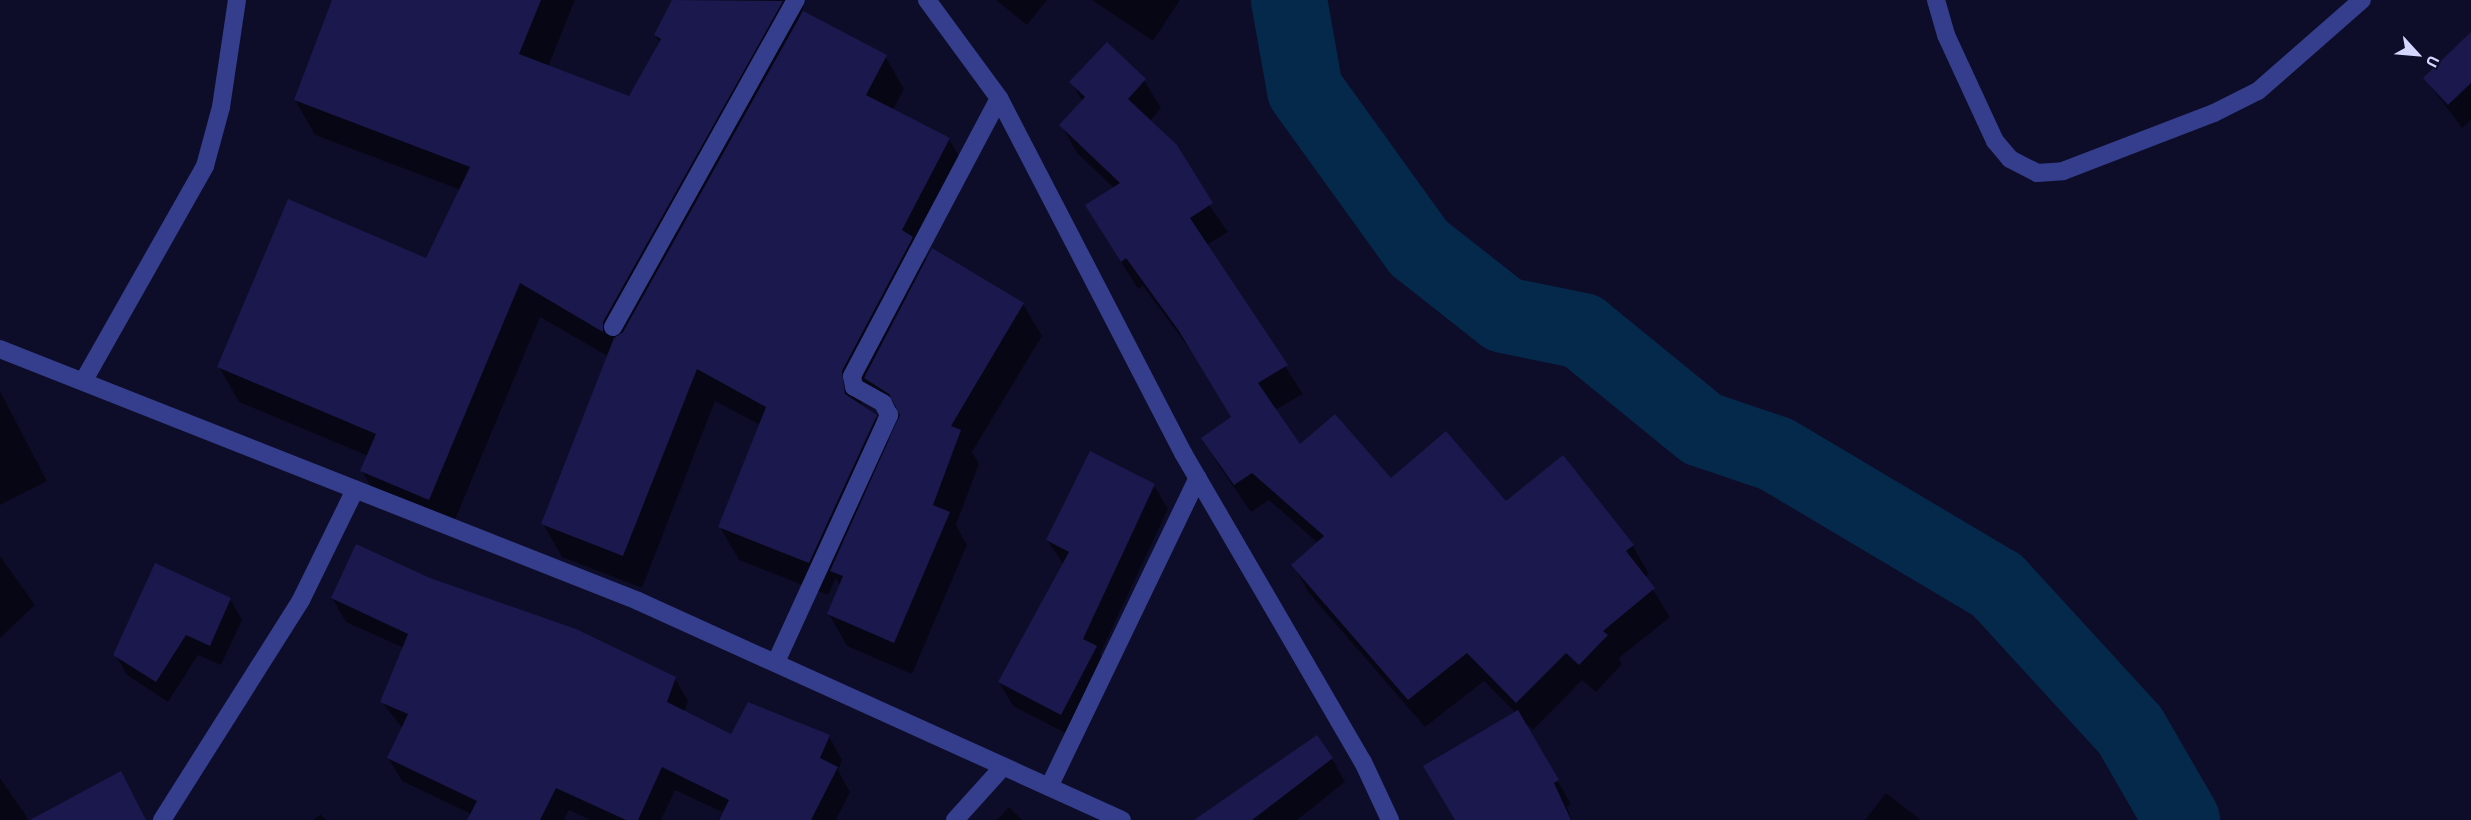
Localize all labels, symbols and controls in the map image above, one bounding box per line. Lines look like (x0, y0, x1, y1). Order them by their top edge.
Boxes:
north arrow (2387, 24, 2447, 84)
text: U (2420, 52, 2446, 72)

